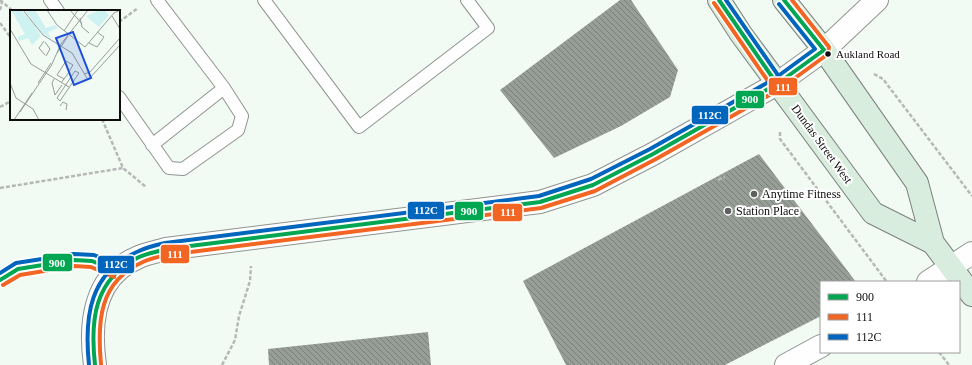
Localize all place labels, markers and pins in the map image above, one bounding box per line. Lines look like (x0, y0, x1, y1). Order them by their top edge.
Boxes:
place label: Aukland Road (836, 48, 900, 60)
marker: Aukland Road (823, 49, 833, 59)
place label: Anytime Fitness (762, 187, 841, 201)
marker: Anytime Fitness (749, 189, 759, 199)
place label: Station Place (736, 204, 799, 218)
marker: Station Place (723, 206, 733, 216)

